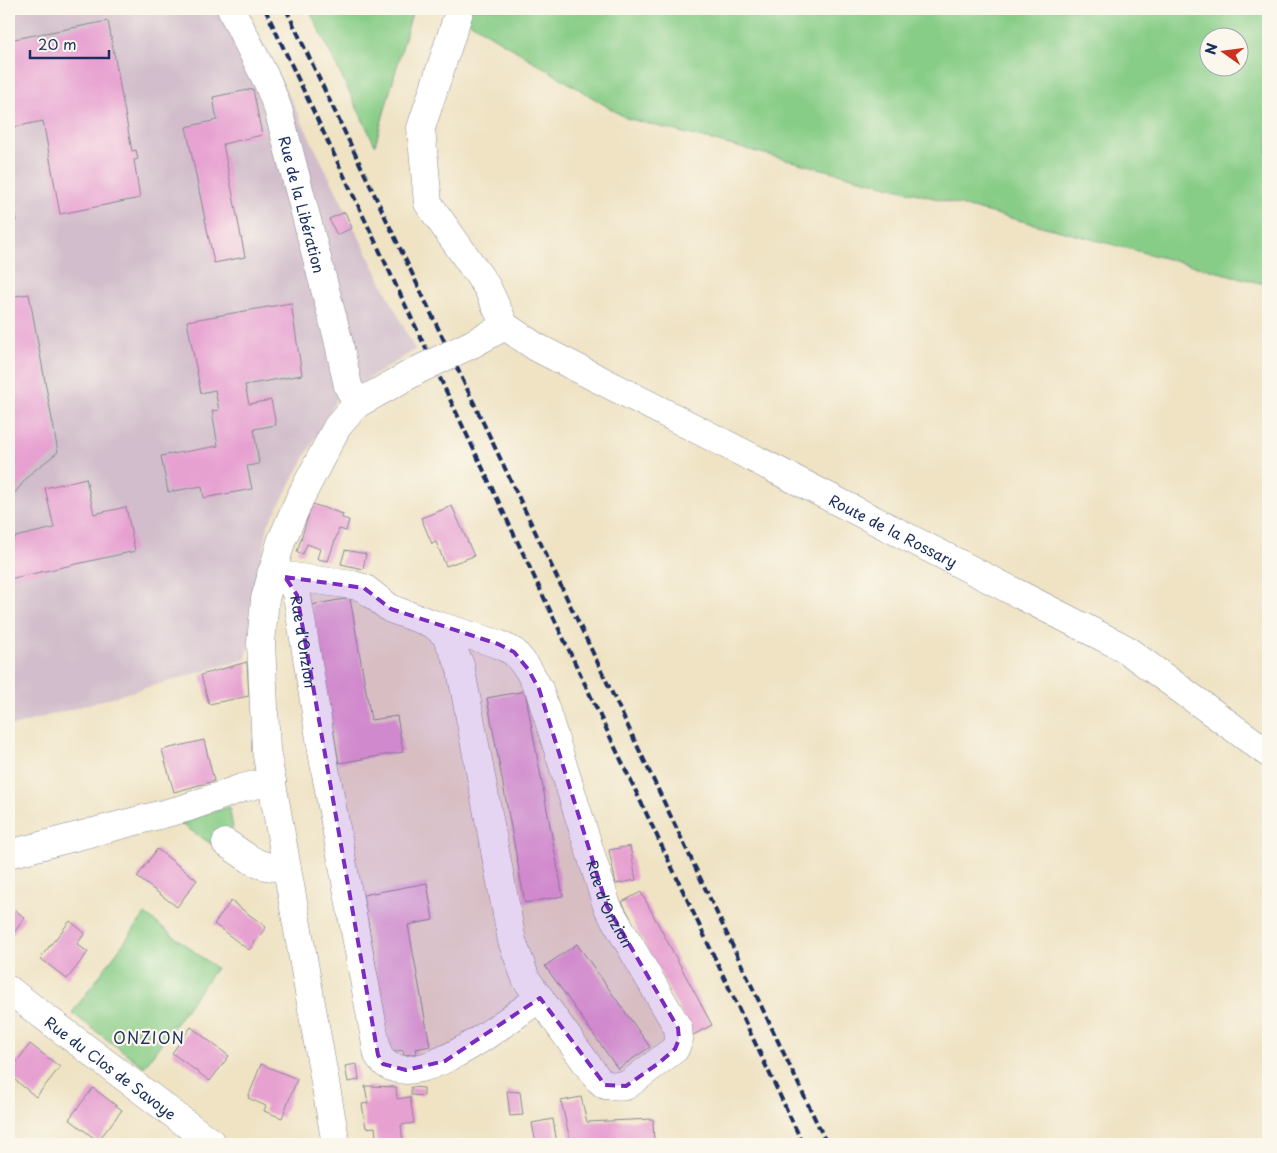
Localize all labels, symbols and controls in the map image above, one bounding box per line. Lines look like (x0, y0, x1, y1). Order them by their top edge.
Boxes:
scale bar (30, 28, 109, 60)
north arrow (1200, 28, 1250, 78)
text: 20 m (38, 32, 77, 55)
text: N (1199, 41, 1222, 57)
street label: Rue de la Libération (274, 133, 332, 275)
street label: Route de la Rossary (825, 487, 962, 572)
street label: Rue d'Onzion (286, 593, 323, 690)
street label: Rue d'Onzion (582, 857, 640, 951)
street label: Rue du Clos de Savoye (40, 1010, 182, 1124)
district label: ONZION (113, 1025, 185, 1049)

